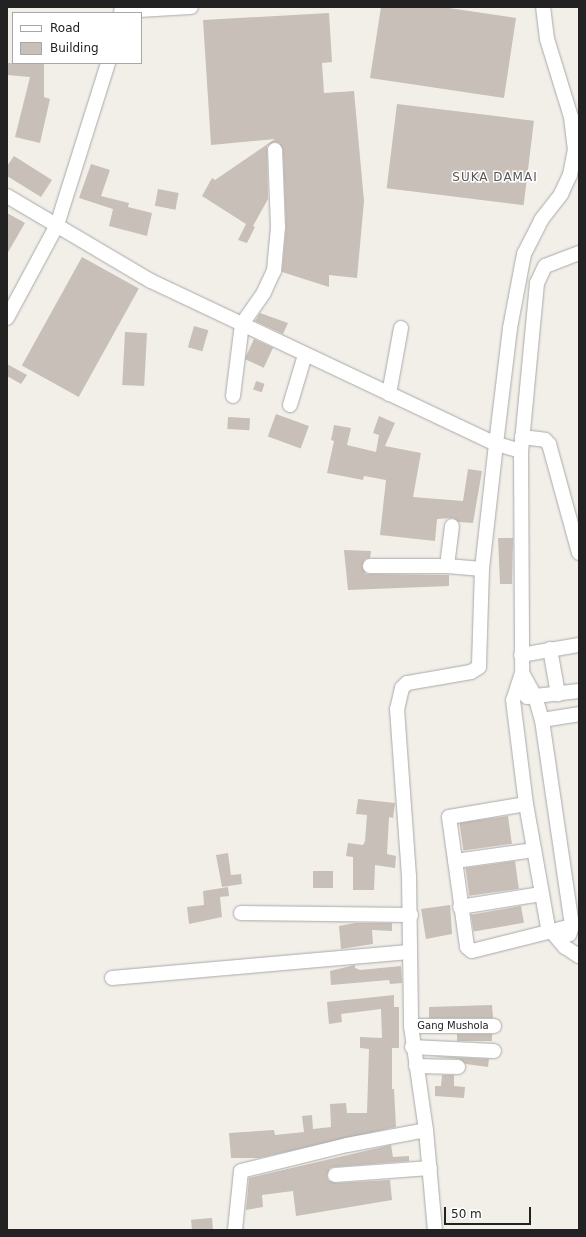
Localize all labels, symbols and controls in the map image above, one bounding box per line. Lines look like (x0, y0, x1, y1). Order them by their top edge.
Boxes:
legend (12, 12, 142, 64)
text: Road (50, 21, 80, 35)
text: Building (50, 41, 99, 55)
district label: SUKA DAMAI (452, 171, 538, 185)
street label: Gang Mushola (417, 1020, 489, 1032)
scale bar (446, 1199, 533, 1225)
text: 50 m (451, 1207, 482, 1221)

